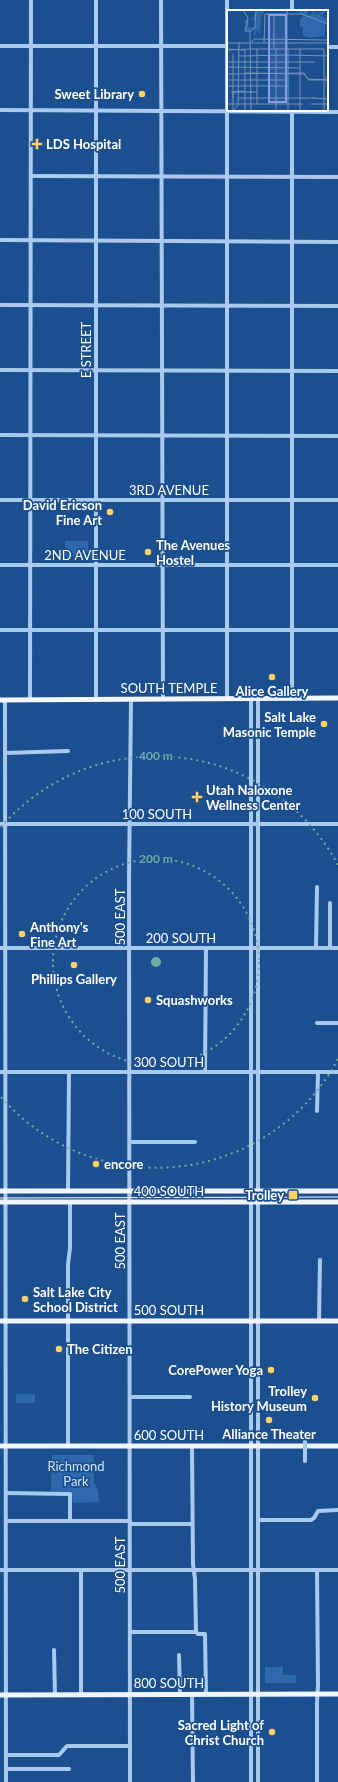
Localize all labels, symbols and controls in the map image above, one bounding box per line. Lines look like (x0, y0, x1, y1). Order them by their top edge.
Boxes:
inset map (227, 10, 328, 111)
place label: Sweet Library (54, 86, 134, 102)
marker: Sweet Library (137, 89, 147, 99)
place label: LDS Hospital (46, 136, 121, 152)
marker: LDS Hospital (31, 138, 43, 150)
street label: E STREET (78, 321, 94, 378)
street label: 3RD AVENUE (129, 482, 209, 498)
place label: David Ericson Fine Art (23, 497, 102, 528)
marker: David Ericson Fine Art (105, 507, 115, 517)
place label: The Avenues Hostel (156, 537, 230, 568)
street label: 2ND AVENUE (44, 547, 126, 563)
marker: The Avenues Hostel (143, 547, 153, 557)
marker: Alice Gallery (267, 672, 277, 682)
street label: SOUTH TEMPLE (121, 680, 217, 696)
place label: Alice Gallery (235, 683, 309, 699)
place label: Salt Lake Masonic Temple (223, 709, 316, 740)
marker: Salt Lake Masonic Temple (319, 719, 329, 729)
text: 400 m (139, 748, 173, 763)
place label: Utah Naloxone Wellness Center (206, 782, 301, 813)
marker: Utah Naloxone Wellness Center (191, 791, 203, 803)
street label: 100 SOUTH (122, 806, 192, 822)
text: 200 m (139, 851, 173, 866)
street label: 500 EAST (112, 888, 128, 946)
place label: Anthony's Fine Art (29, 919, 88, 950)
marker: Anthony's Fine Art (17, 929, 27, 939)
street label: 200 SOUTH (146, 930, 216, 946)
centre of rings (149, 955, 163, 969)
marker: Phillips Gallery (69, 960, 79, 970)
place label: Phillips Gallery (31, 971, 117, 987)
place label: Squashworks (156, 992, 233, 1008)
marker: Squashworks (143, 995, 153, 1005)
street label: 300 SOUTH (134, 1054, 204, 1070)
place label: encore (104, 1156, 144, 1172)
marker: encore (91, 1159, 101, 1169)
street label: 400 SOUTH (134, 1183, 204, 1199)
place label: Trolley (245, 1187, 284, 1203)
marker: Trolley (287, 1189, 299, 1201)
street label: 500 EAST (112, 1212, 128, 1270)
place label: Salt Lake City School District (33, 1284, 118, 1315)
marker: Salt Lake City School District (20, 1294, 30, 1304)
street label: 500 SOUTH (134, 1302, 204, 1318)
place label: The Citizen (67, 1341, 133, 1357)
marker: The Citizen (54, 1344, 64, 1354)
place label: CorePower Yoga (168, 1362, 263, 1378)
marker: CorePower Yoga (266, 1365, 276, 1375)
place label: Trolley History Museum (211, 1383, 307, 1414)
marker: Trolley History Museum (310, 1393, 320, 1403)
marker: Alliance Theater (264, 1415, 274, 1425)
place label: Alliance Theater (221, 1426, 316, 1442)
street label: 600 SOUTH (134, 1427, 204, 1443)
park label: Richmond Park (47, 1458, 105, 1489)
street label: 500 EAST (112, 1536, 128, 1594)
street label: 800 SOUTH (134, 1675, 204, 1691)
place label: Sacred Light of Christ Church (178, 1717, 264, 1748)
marker: Sacred Light of Christ Church (267, 1727, 277, 1737)

